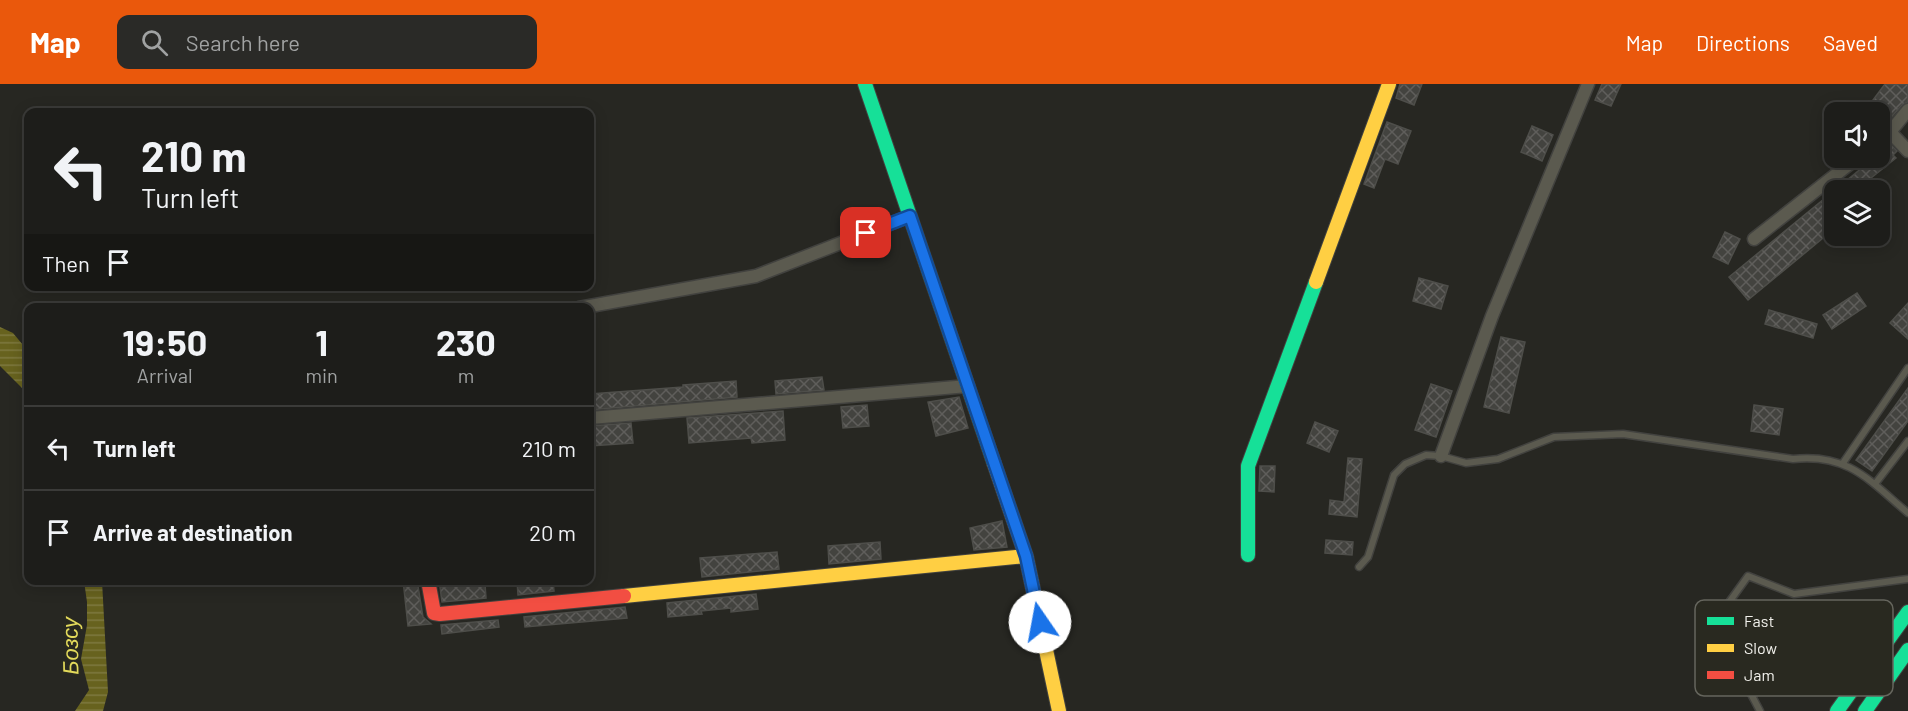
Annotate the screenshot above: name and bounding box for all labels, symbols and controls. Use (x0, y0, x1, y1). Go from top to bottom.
search box (117, 15, 537, 69)
text: Map (30, 25, 81, 59)
icon: search (138, 26, 171, 59)
text: Search here (186, 29, 300, 55)
text: Map (1626, 30, 1663, 55)
text: Directions (1696, 30, 1790, 55)
text: Saved (1823, 30, 1878, 55)
map controls (1824, 102, 1890, 246)
button: sound (1824, 102, 1890, 168)
text: 210 m (141, 130, 247, 180)
icon: left (42, 132, 120, 210)
button: layers (1824, 180, 1890, 246)
text: Turn left (141, 181, 239, 213)
pin (840, 207, 891, 258)
icon: arrive (849, 216, 882, 249)
icon: arrive (102, 246, 135, 279)
text: Then (42, 250, 90, 276)
text: 19:50 (122, 320, 207, 363)
text: 1 (315, 320, 328, 363)
text: 230 (436, 320, 496, 363)
text: Arrival (137, 363, 193, 387)
text: min (305, 363, 338, 387)
text: m (458, 363, 474, 387)
icon: left (42, 432, 75, 465)
text: Turn left (93, 435, 176, 461)
text: 210 m (522, 435, 576, 461)
icon: arrive (42, 516, 75, 549)
text: Arrive at destination (93, 519, 292, 545)
text: 20 m (529, 519, 576, 545)
position arrow (1008, 590, 1072, 654)
legend (1695, 600, 1893, 696)
text: Fast (1744, 611, 1774, 630)
water label: Бозсу (55, 615, 84, 675)
text: Slow (1744, 638, 1777, 657)
text: Jam (1744, 665, 1775, 684)

